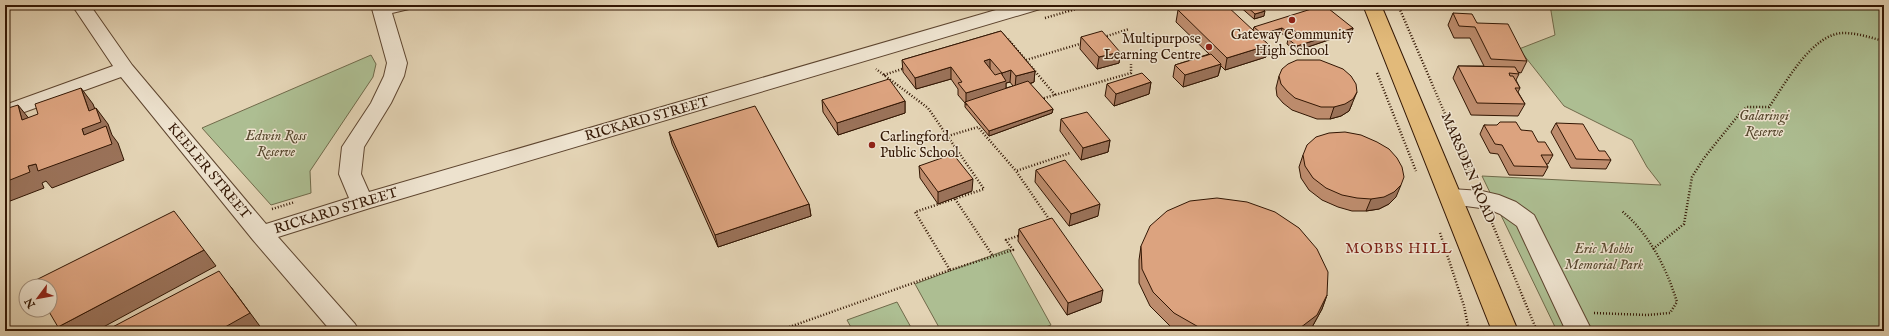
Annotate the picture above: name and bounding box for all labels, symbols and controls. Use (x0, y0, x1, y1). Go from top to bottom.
marker: Gateway Community High School (1287, 15, 1297, 25)
place label: Gateway Community High School (1231, 26, 1353, 60)
place label: Multipurpose Learning Centre (1104, 30, 1202, 64)
marker: Multipurpose Learning Centre (1204, 42, 1214, 52)
street label: RICKARD STREET (583, 92, 712, 145)
park label: Galaringi Reserve (1739, 107, 1790, 141)
street label: MARSDEN ROAD (1437, 110, 1499, 226)
street label: KEELER STREET (163, 119, 255, 223)
park label: Edwin Ross Reserve (245, 127, 307, 161)
place label: Carlingford Public School (880, 128, 959, 162)
marker: Carlingford Public School (867, 140, 877, 150)
street label: RICKARD STREET (272, 183, 401, 238)
district label: MOBBS HILL (1345, 239, 1453, 258)
park label: Eric Mobbs Memorial Park (1565, 240, 1644, 274)
north arrow (18, 278, 58, 318)
text: N (22, 295, 39, 311)

